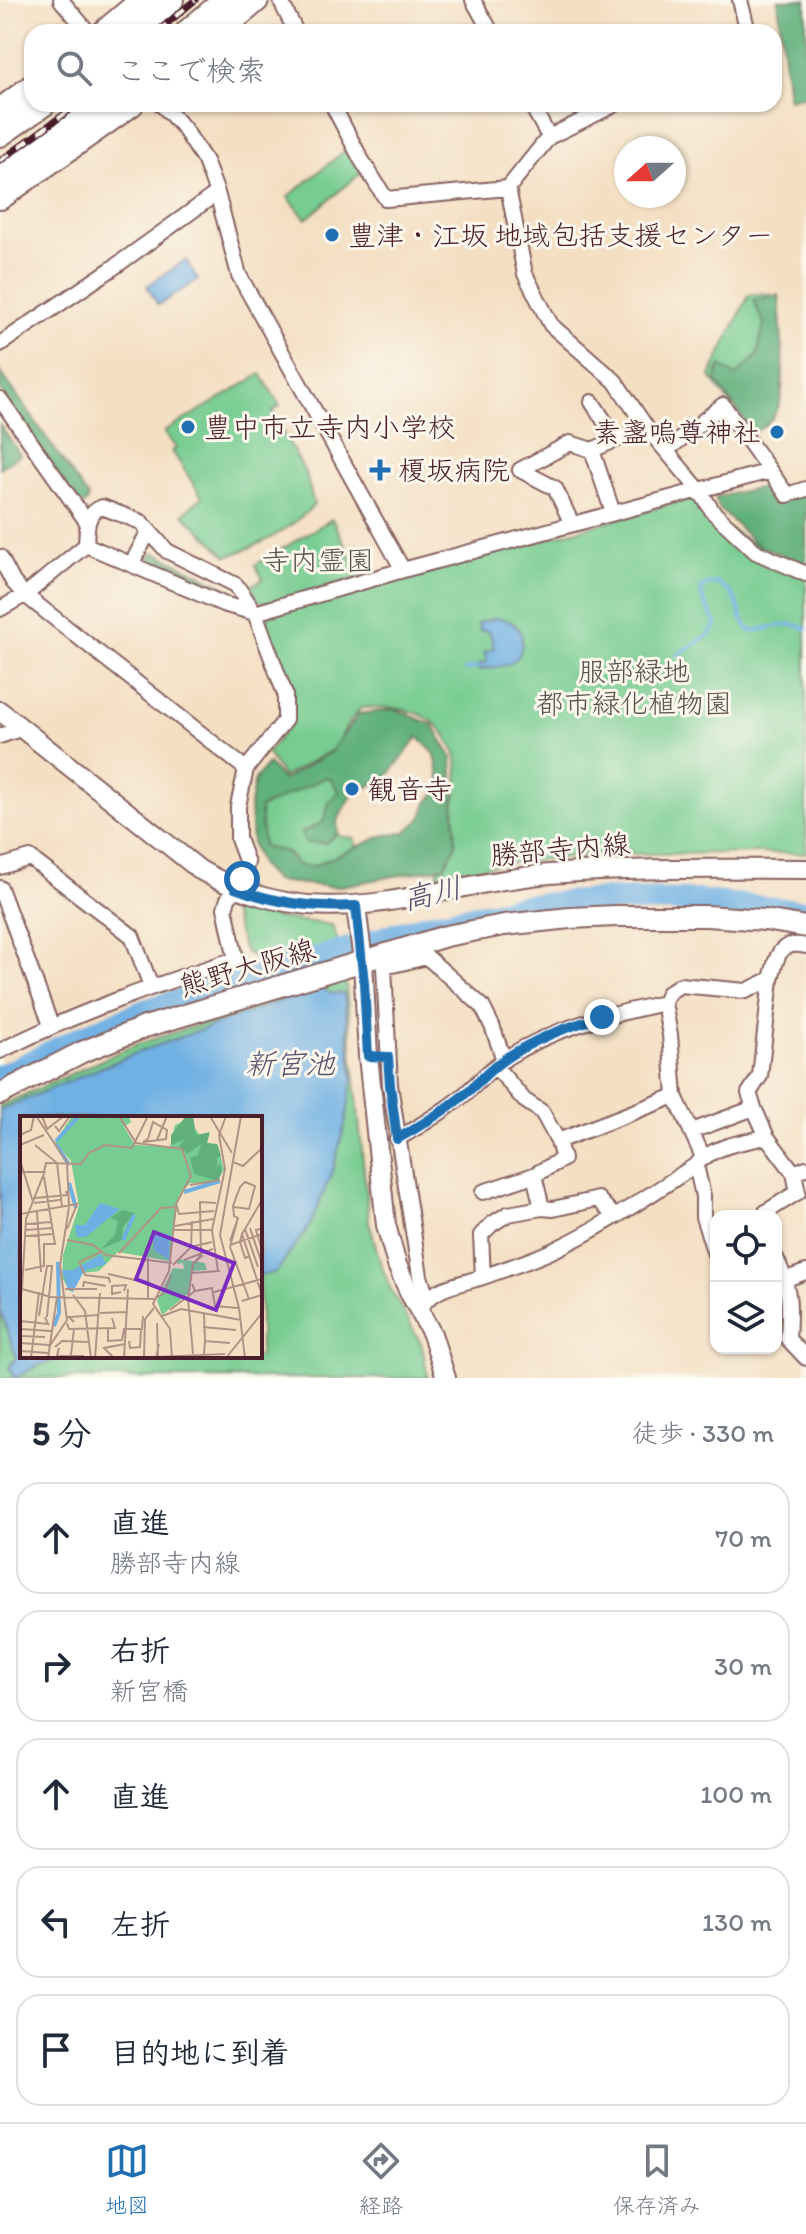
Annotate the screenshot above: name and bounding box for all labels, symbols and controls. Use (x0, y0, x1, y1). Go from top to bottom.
search box (24, 24, 782, 112)
icon: search (52, 46, 96, 90)
text: ここで検索 (116, 52, 266, 89)
north arrow (614, 136, 686, 208)
place label: 豊津・江坂 地域包括支援センター (348, 218, 773, 252)
marker: 豊津・江坂 地域包括支援センター (323, 226, 341, 244)
place label: 豊中市立寺内小学校 (204, 410, 456, 444)
place label: 素盞嗚尊神社 (593, 415, 761, 449)
marker: 豊中市立寺内小学校 (179, 418, 197, 436)
marker: 素盞嗚尊神社 (768, 423, 786, 441)
place label: 榎坂病院 (398, 453, 510, 487)
marker: 榎坂病院 (369, 459, 391, 481)
park label: 寺内霊園 (262, 543, 374, 577)
park label: 服部緑地 都市緑化植物園 (536, 654, 732, 720)
place label: 観音寺 (368, 772, 452, 806)
marker: 観音寺 (343, 780, 361, 798)
street label: 勝部寺内線 (489, 826, 631, 872)
route start (224, 861, 260, 897)
water label: 高川 (399, 868, 465, 918)
street label: 熊野大阪線 (175, 931, 319, 1003)
route end (584, 999, 620, 1035)
water label: 新宮池 (245, 1045, 336, 1082)
inset map (20, 1116, 262, 1358)
map controls (710, 1210, 782, 1354)
button: locate (710, 1210, 782, 1282)
button: layers (710, 1282, 782, 1354)
text: 5 分 (32, 1413, 92, 1454)
text: 徒歩 · 330 m (632, 1417, 774, 1449)
text: 直進 (110, 1504, 170, 1541)
icon: ahead (34, 1516, 78, 1560)
text: 70 m (715, 1522, 772, 1554)
text: 勝部寺内線 (110, 1547, 240, 1579)
text: 右折 (110, 1632, 170, 1669)
icon: right (34, 1644, 78, 1688)
text: 30 m (714, 1650, 772, 1682)
text: 新宮橋 (110, 1675, 188, 1707)
icon: ahead (34, 1772, 78, 1816)
text: 直進 (110, 1778, 170, 1815)
text: 100 m (700, 1778, 772, 1810)
icon: left (34, 1900, 78, 1944)
text: 左折 (110, 1906, 170, 1943)
text: 130 m (702, 1906, 772, 1938)
icon: arrive (34, 2028, 78, 2072)
text: 目的地に到着 (110, 2034, 290, 2071)
tab: 地図 (105, 2139, 149, 2219)
tab: 経路 (359, 2139, 403, 2219)
tab: 保存済み (613, 2139, 701, 2219)

